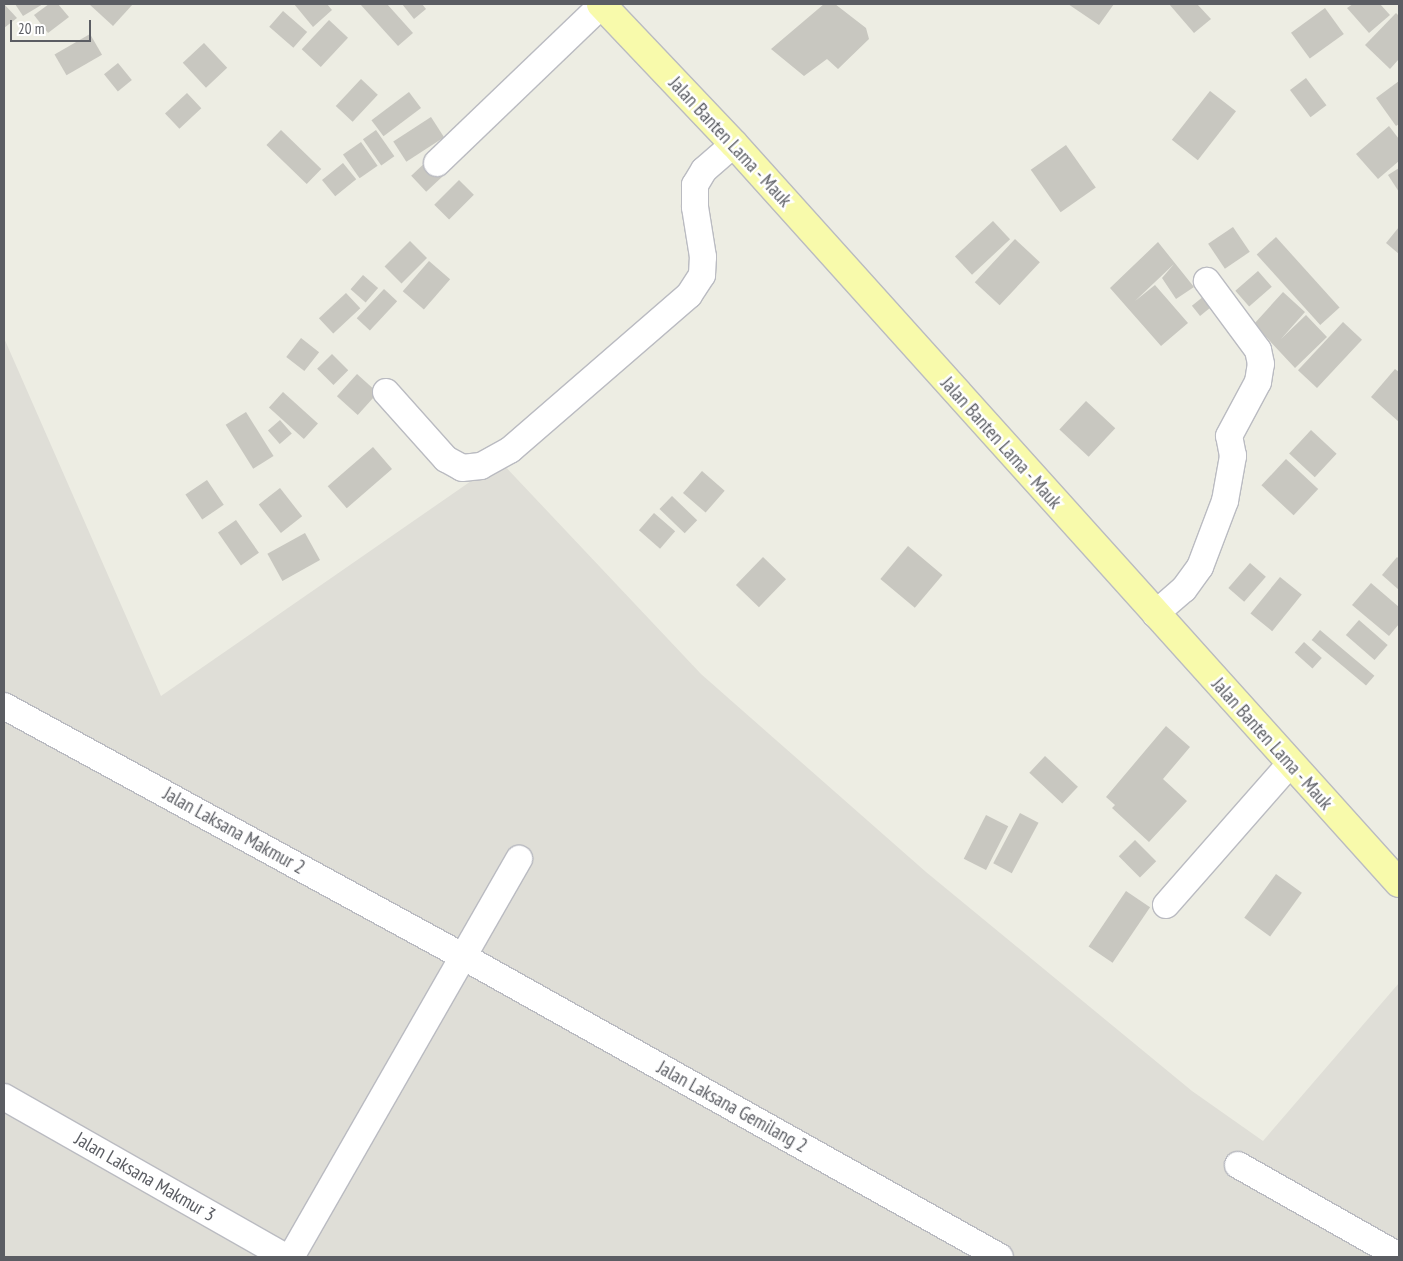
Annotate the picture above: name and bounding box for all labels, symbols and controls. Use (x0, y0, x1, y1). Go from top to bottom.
scale bar (12, 10, 94, 42)
text: 20 m (18, 19, 44, 38)
street label: Jalan Banten Lama - Mauk (663, 72, 797, 212)
street label: Jalan Banten Lama - Mauk (935, 372, 1067, 514)
street label: Jalan Banten Lama - Mauk (1206, 673, 1338, 815)
street label: Jalan Laksana Makmur 2 (159, 783, 309, 879)
street label: Jalan Laksana Gemilang 2 (653, 1056, 811, 1158)
street label: Jalan Laksana Makmur 3 (71, 1127, 219, 1227)

